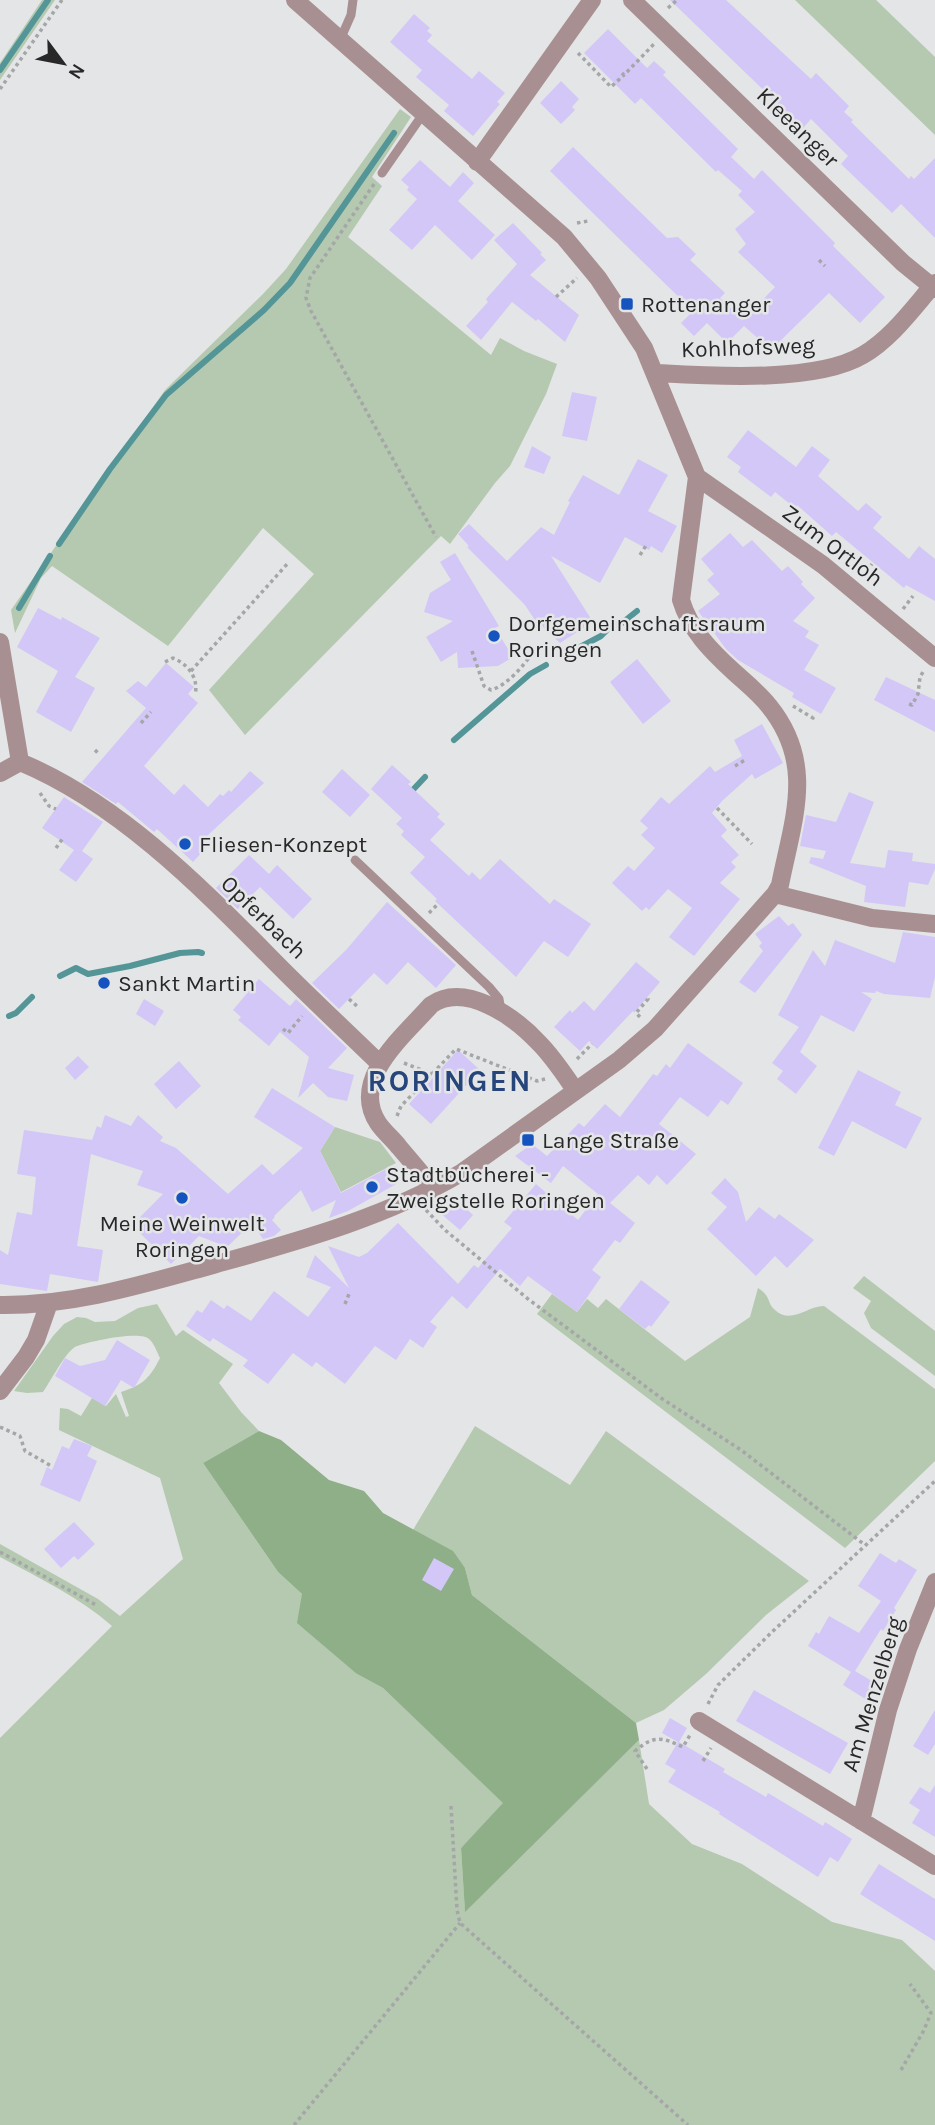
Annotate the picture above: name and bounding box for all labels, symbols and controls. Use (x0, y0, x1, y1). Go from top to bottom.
north arrow (28, 28, 98, 98)
text: N (64, 60, 90, 83)
street label: Kleeanger (751, 82, 845, 174)
place label: Rottenanger (641, 291, 771, 318)
marker: Rottenanger (619, 296, 635, 312)
street label: Kohlhofsweg (680, 332, 816, 363)
street label: Zum Ortloh (777, 499, 888, 592)
place label: Dorfgemeinschaftsraum Roringen (508, 610, 766, 663)
marker: Dorfgemeinschaftsraum Roringen (486, 628, 502, 644)
place label: Fliesen-Konzept (199, 831, 368, 858)
marker: Fliesen-Konzept (177, 836, 193, 852)
street label: Opferbach (215, 870, 312, 965)
place label: Sankt Martin (118, 970, 255, 997)
marker: Sankt Martin (96, 975, 112, 991)
district label: RORINGEN (367, 1063, 533, 1099)
place label: Lange Straße (542, 1127, 679, 1154)
marker: Lange Straße (520, 1132, 536, 1148)
place label: Stadtbücherei - Zweigstelle Roringen (386, 1161, 605, 1214)
marker: Stadtbücherei - Zweigstelle Roringen (364, 1179, 380, 1195)
marker: Meine Weinwelt Roringen (174, 1190, 190, 1206)
place label: Meine Weinwelt Roringen (99, 1210, 265, 1263)
street label: Am Menzelberg (836, 1613, 909, 1775)

